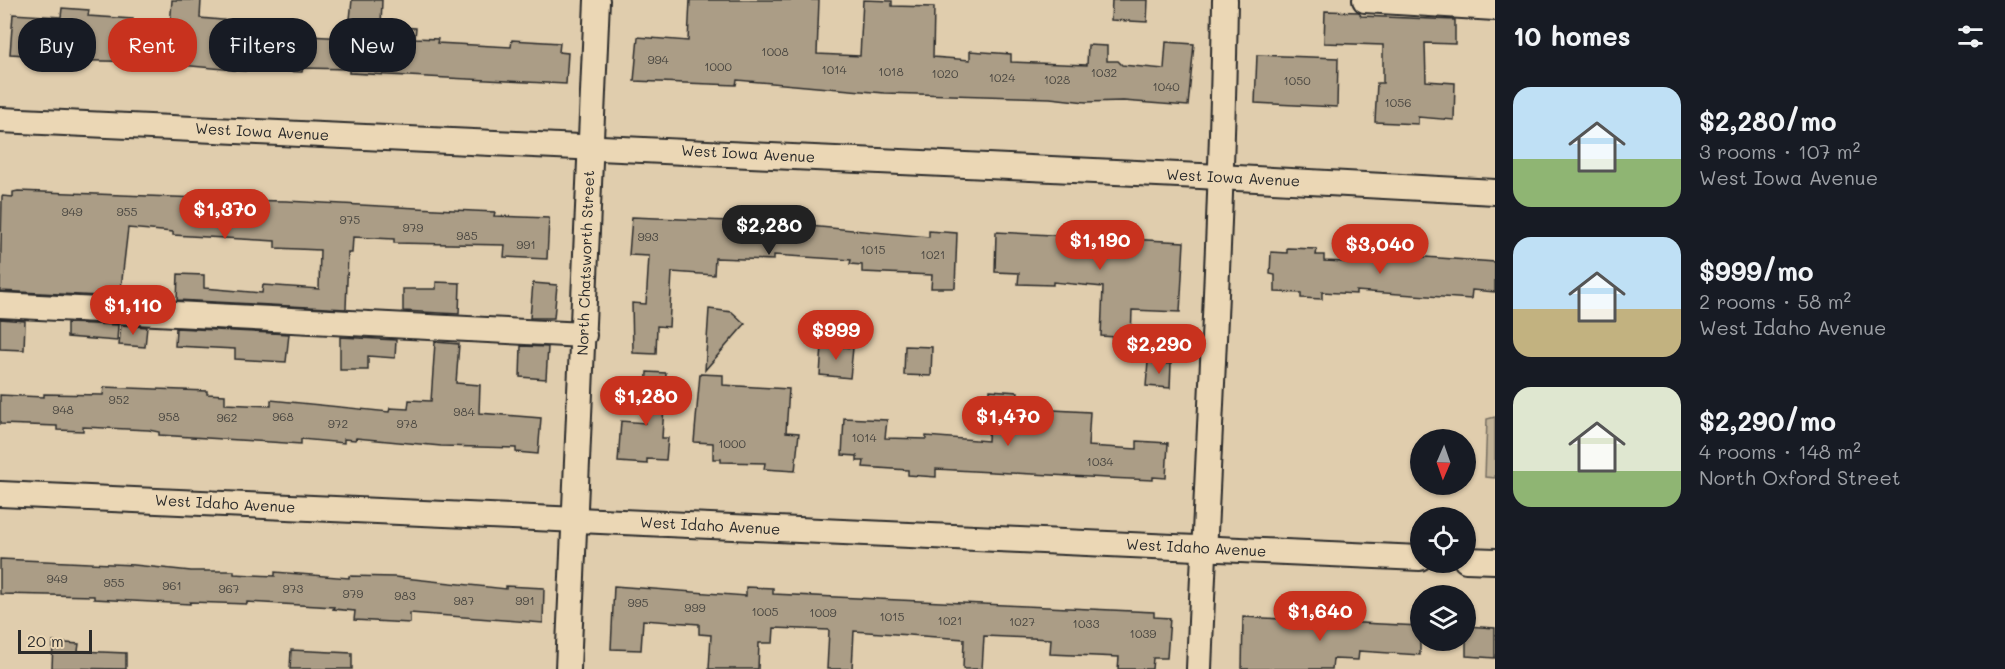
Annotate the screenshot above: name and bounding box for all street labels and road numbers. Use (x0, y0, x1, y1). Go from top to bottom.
street label: West Iowa Avenue (194, 118, 330, 145)
street label: West Iowa Avenue (680, 140, 816, 167)
street label: West Iowa Avenue (1165, 164, 1301, 191)
street label: North Chatsworth Street (572, 170, 598, 356)
street label: West Idaho Avenue (154, 489, 296, 517)
street label: West Idaho Avenue (639, 511, 781, 539)
street label: West Idaho Avenue (1125, 533, 1267, 561)

